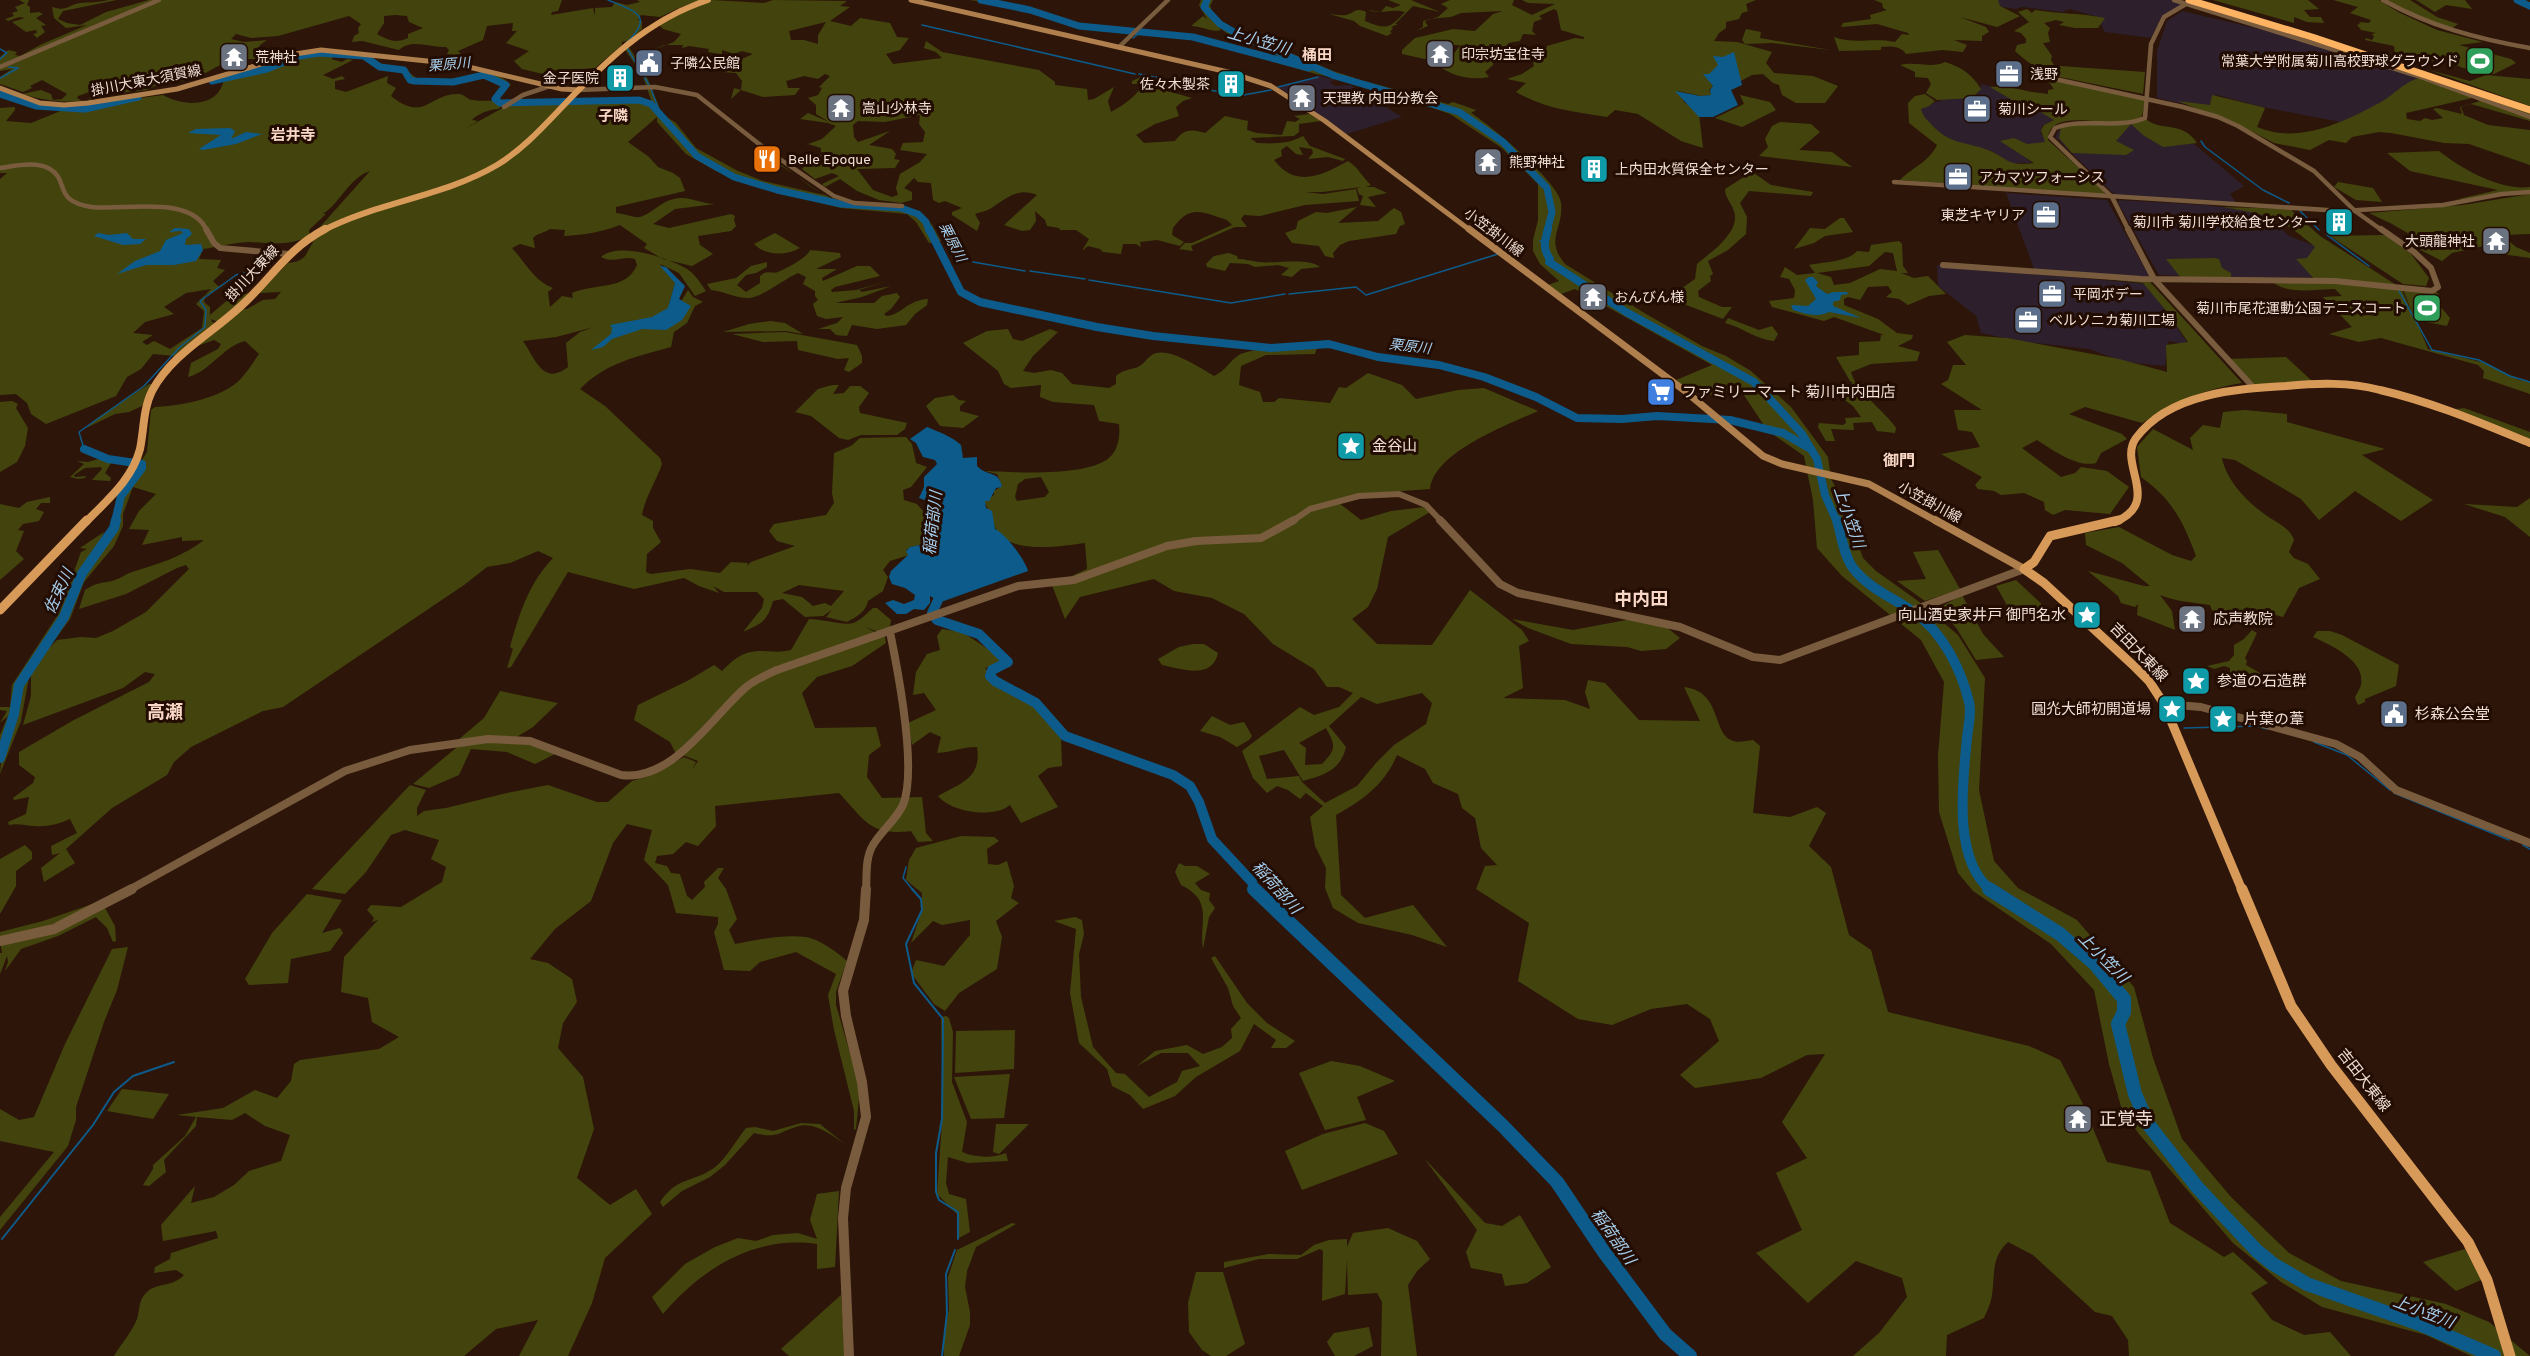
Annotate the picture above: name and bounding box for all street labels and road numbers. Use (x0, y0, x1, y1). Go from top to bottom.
street label: 掛川大東大須賀線 (90, 61, 203, 101)
street label: 小笠掛川線 (1460, 205, 1527, 261)
street label: 掛川大東線 (222, 242, 283, 305)
street label: 小笠掛川線 (1895, 478, 1964, 528)
street label: 吉田大東線 (2105, 619, 2171, 687)
street label: 吉田大東線 (2332, 1046, 2393, 1116)

